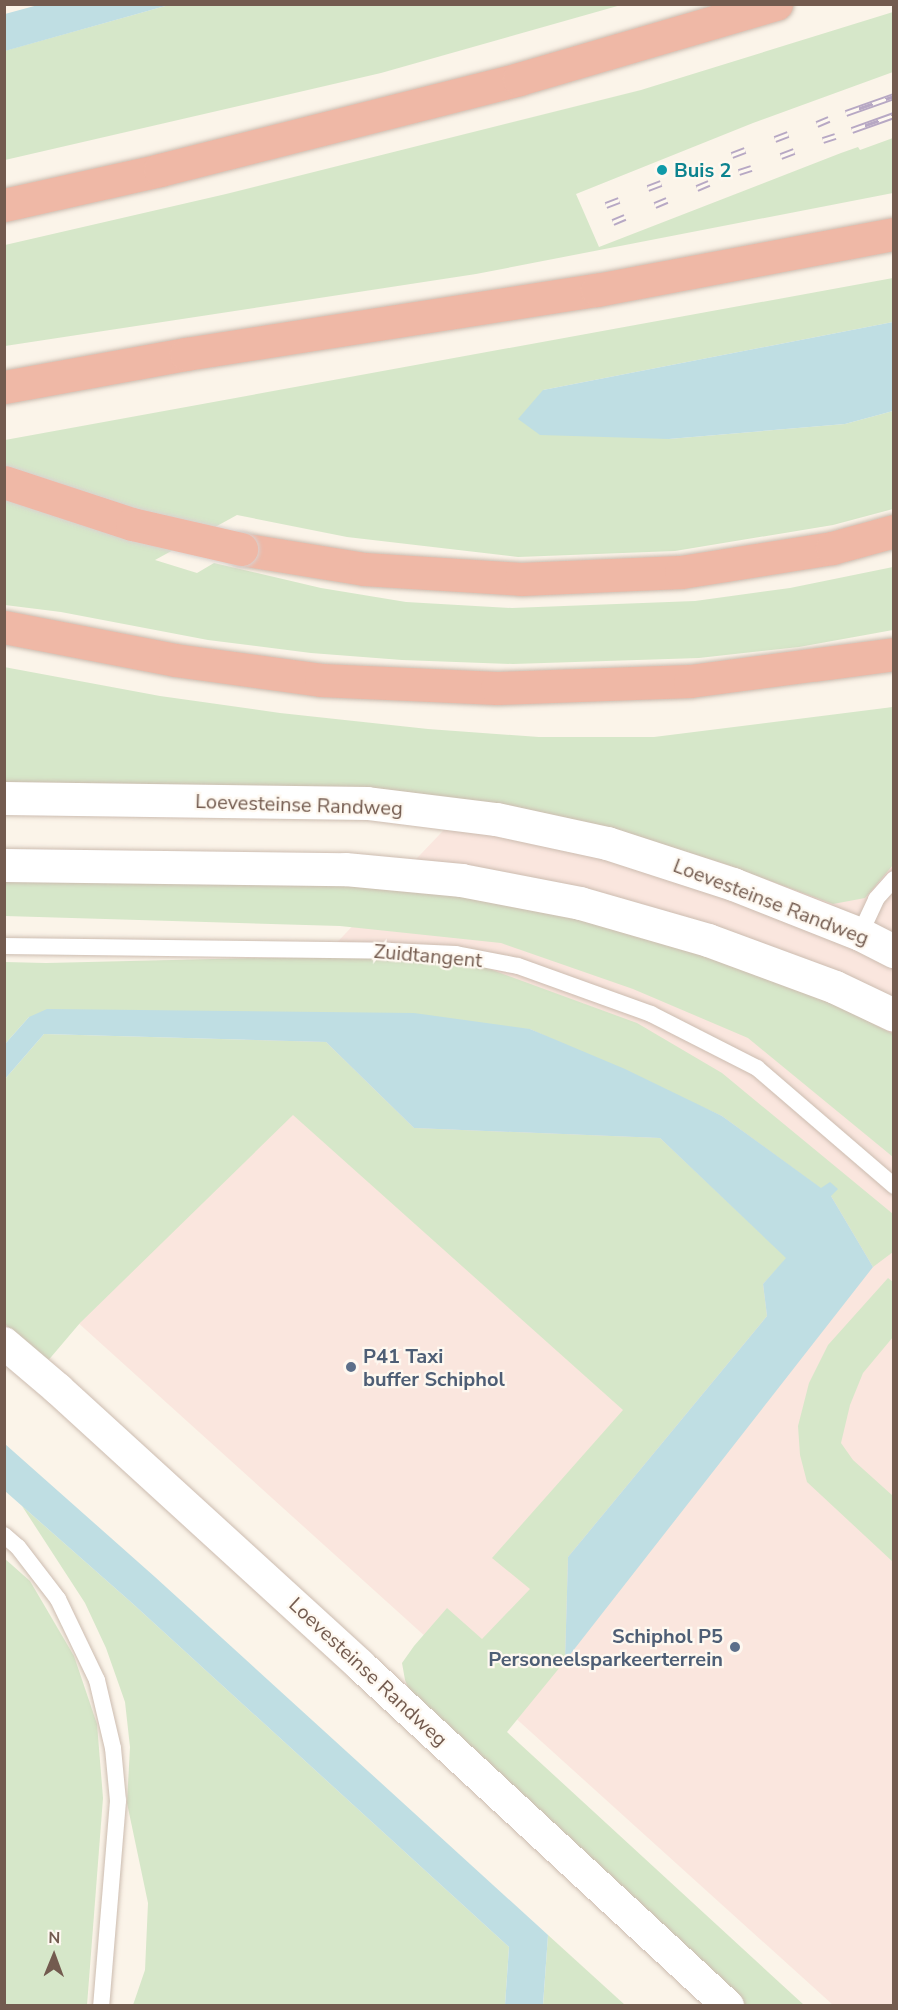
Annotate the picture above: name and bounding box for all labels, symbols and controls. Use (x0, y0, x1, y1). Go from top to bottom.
place label: Buis 2 (674, 158, 732, 182)
marker: Buis 2 (655, 163, 669, 177)
street label: Loevesteinse Randweg (195, 789, 403, 821)
street label: Loevesteinse Randweg (670, 854, 872, 950)
street label: Zuidtangent (373, 939, 483, 973)
place label: P41 Taxi buffer Schiphol (363, 1344, 505, 1391)
marker: P41 Taxi buffer Schiphol (344, 1360, 358, 1374)
street label: Loevesteinse Randweg (284, 1592, 452, 1752)
place label: Schiphol P5 Personeelsparkeerterrein (488, 1624, 723, 1671)
marker: Schiphol P5 Personeelsparkeerterrein (728, 1640, 742, 1654)
north arrow (24, 1926, 84, 1986)
text: N (48, 1927, 60, 1949)

